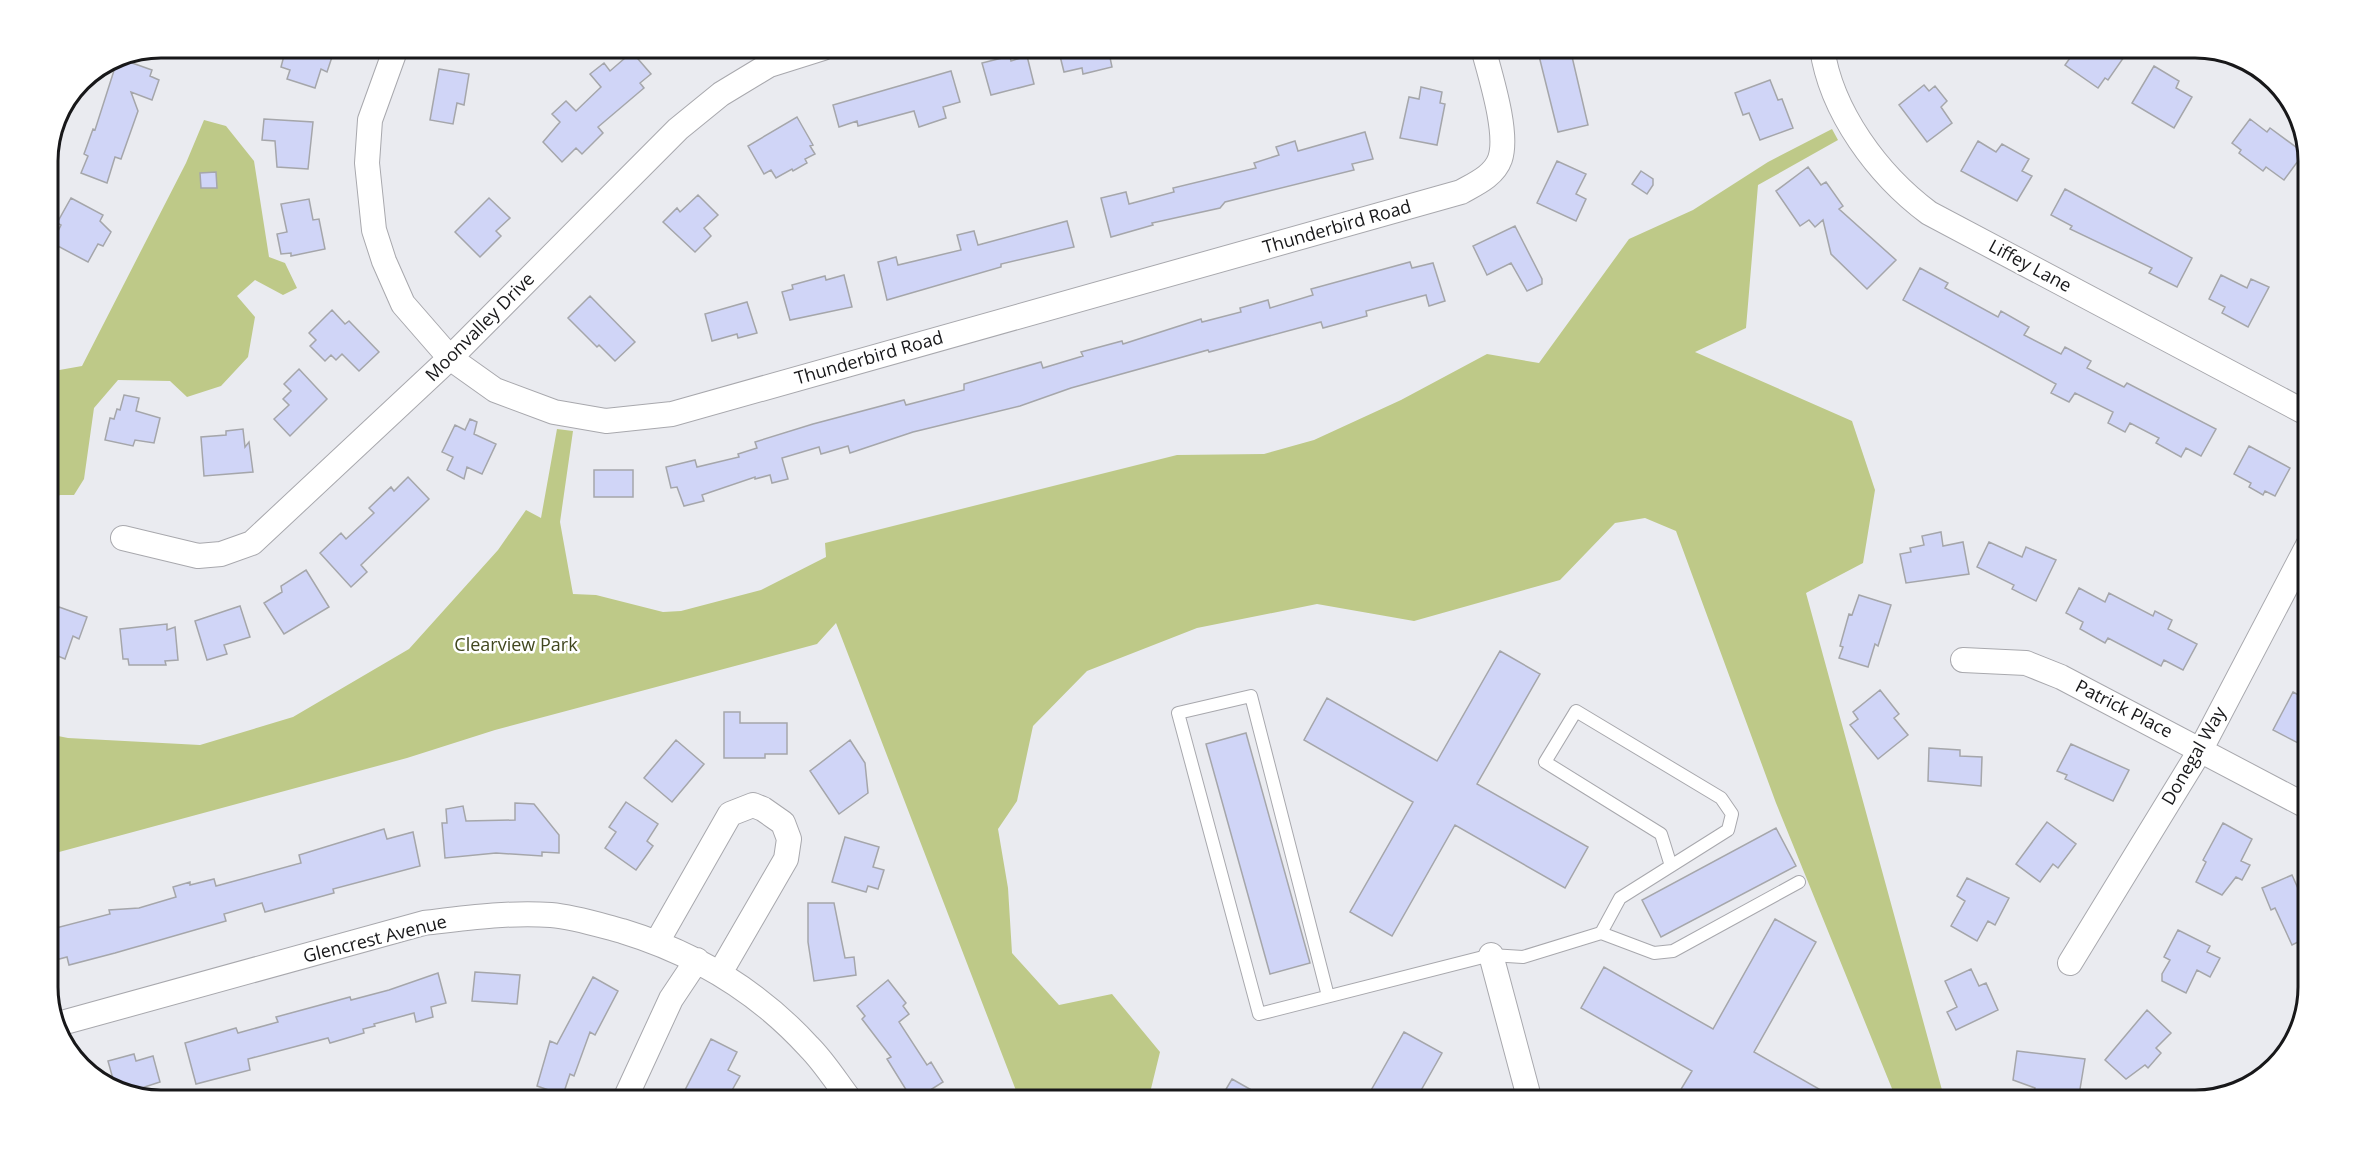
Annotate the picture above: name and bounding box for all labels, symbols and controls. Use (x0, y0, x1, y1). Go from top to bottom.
street label: Thunderbird Road (1260, 193, 1414, 259)
street label: Liffey Lane (1985, 233, 2076, 297)
street label: Moonvalley Drive (420, 267, 539, 386)
street label: Thunderbird Road (792, 324, 946, 390)
park label: Clearview Park (454, 632, 578, 656)
street label: Patrick Place (2072, 673, 2177, 743)
street label: Donegal Way (2155, 701, 2231, 809)
street label: Glencrest Avenue (300, 909, 449, 967)

